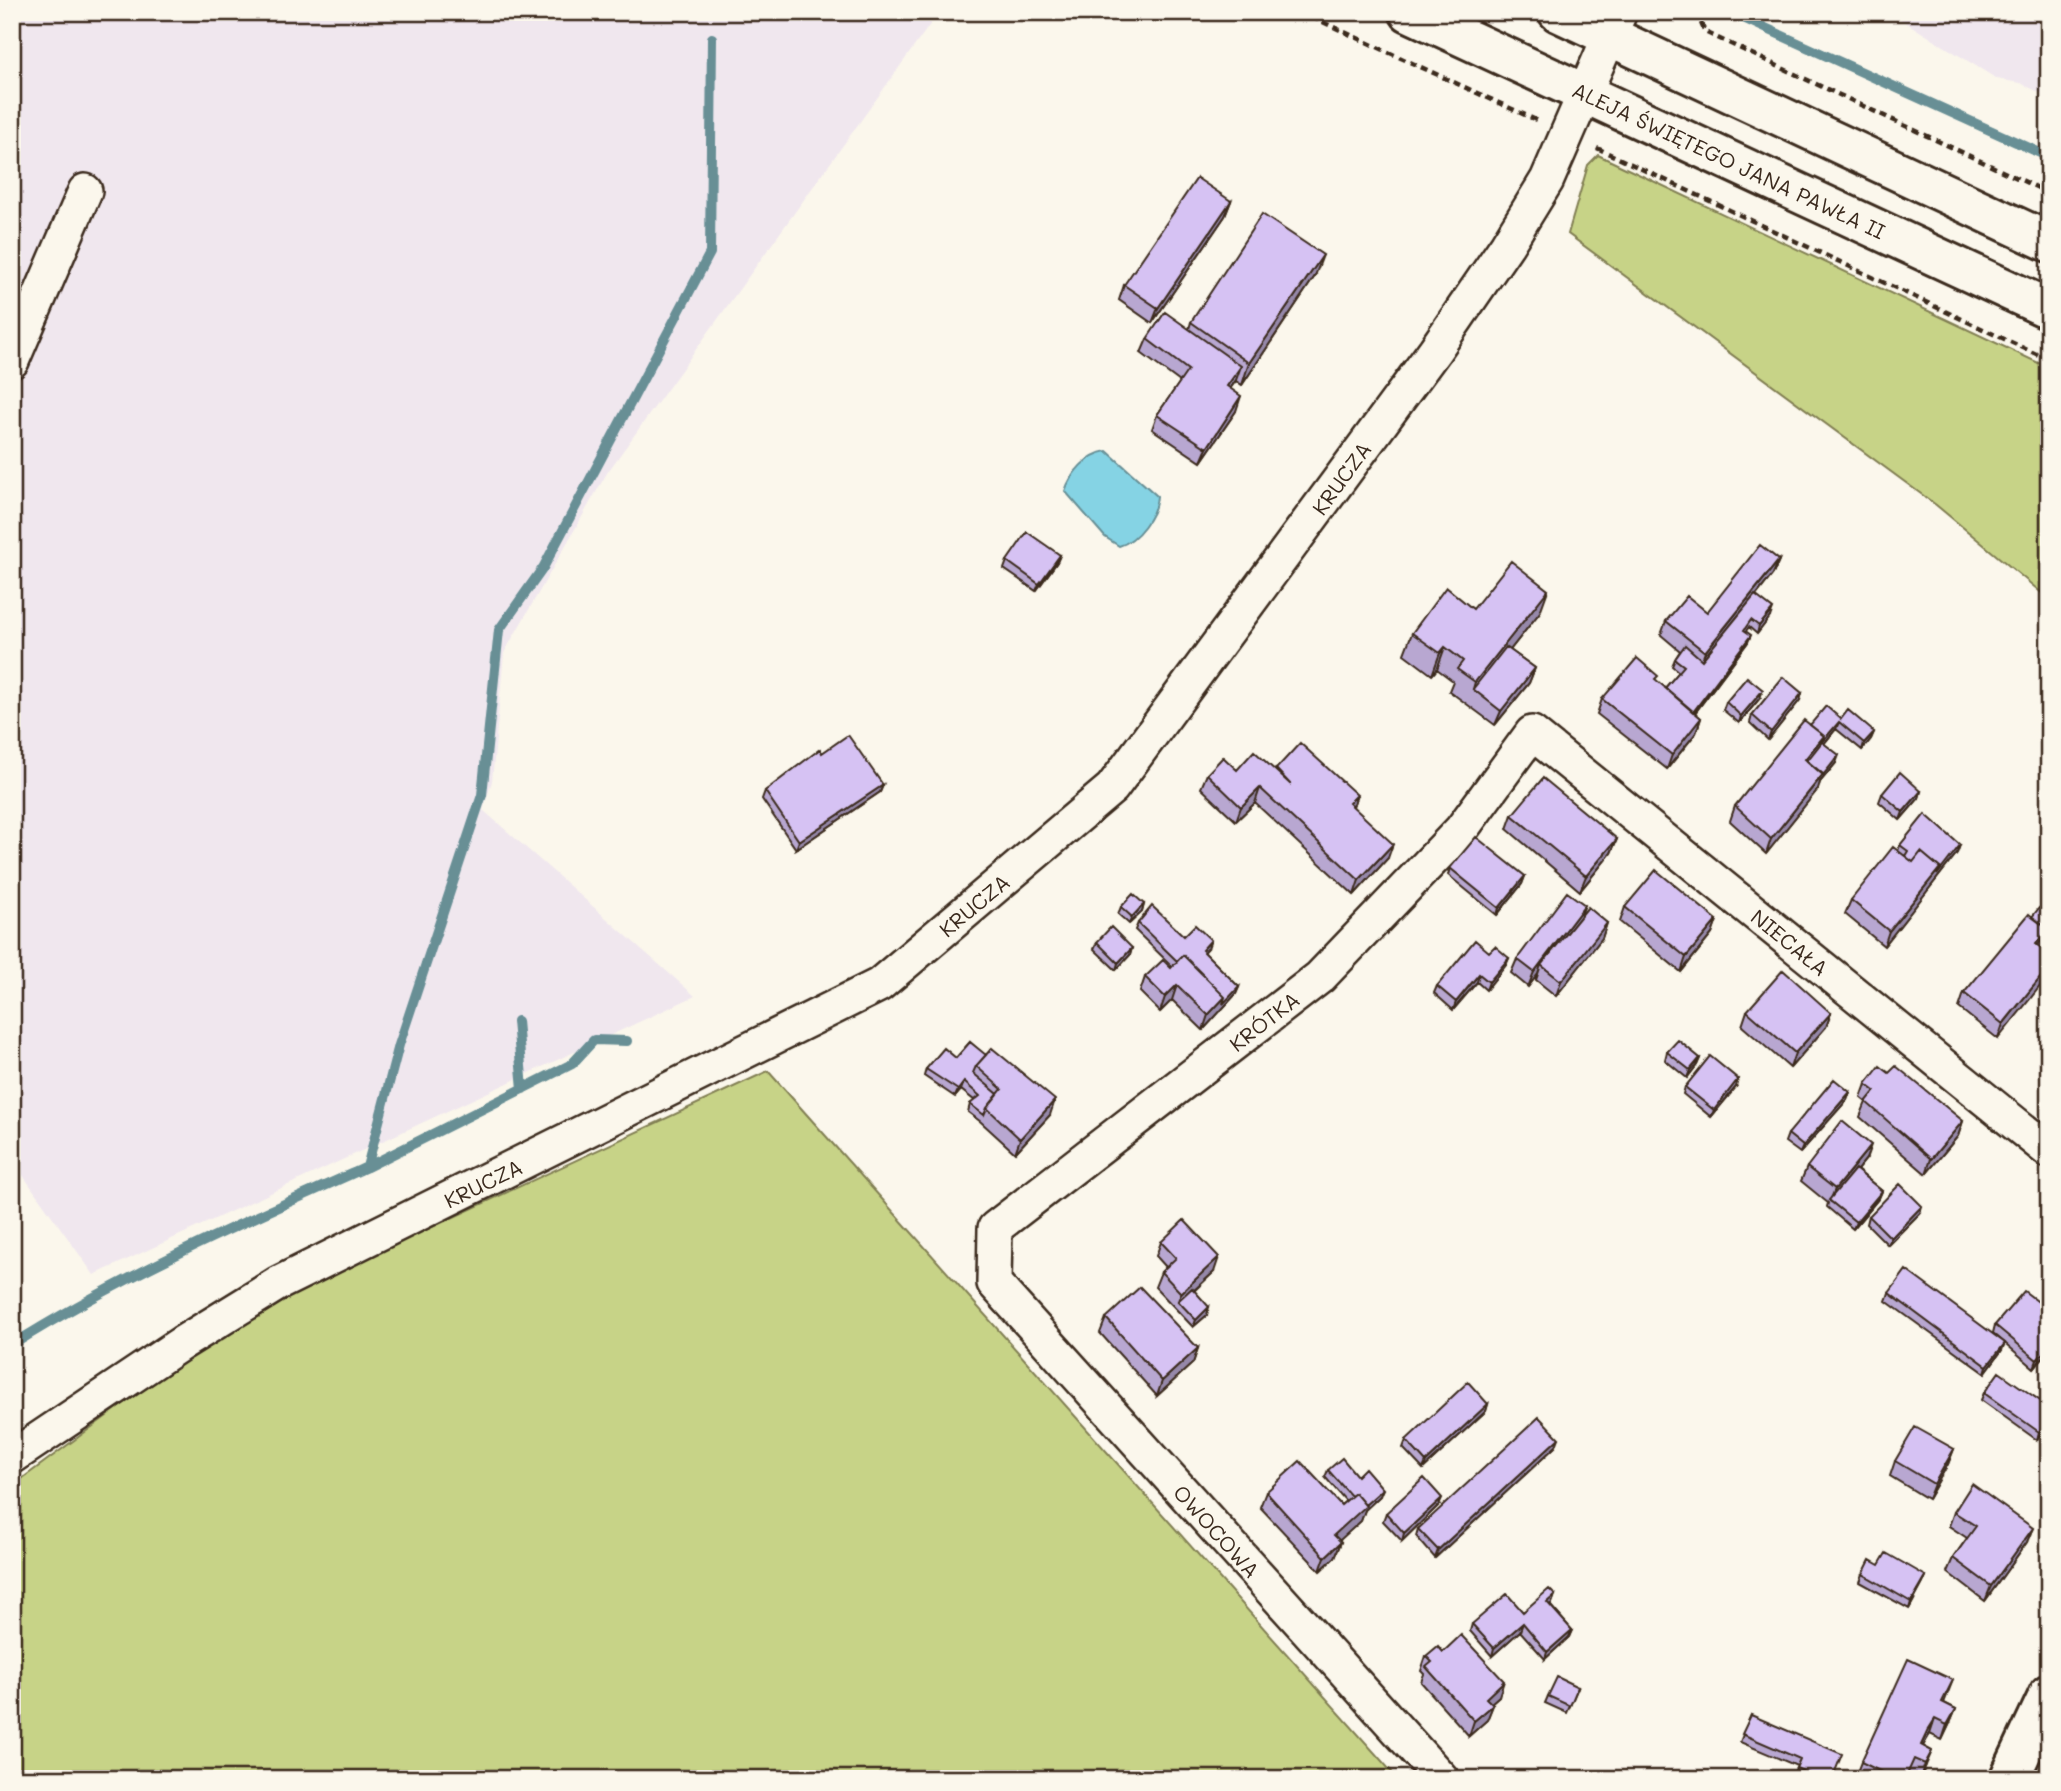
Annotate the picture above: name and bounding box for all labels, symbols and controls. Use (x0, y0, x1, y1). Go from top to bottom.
street label: ALEJA ŚWIĘTEGO JANA PAWŁA II (1568, 75, 1890, 245)
street label: KRUCZA (1305, 436, 1377, 520)
street label: KRUCZA (933, 868, 1015, 942)
street label: NIECAŁA (1746, 903, 1834, 981)
street label: KRÓTKA (1223, 985, 1305, 1057)
street label: KRUCZA (439, 1152, 527, 1214)
street label: OWOCOWA (1168, 1479, 1266, 1583)

